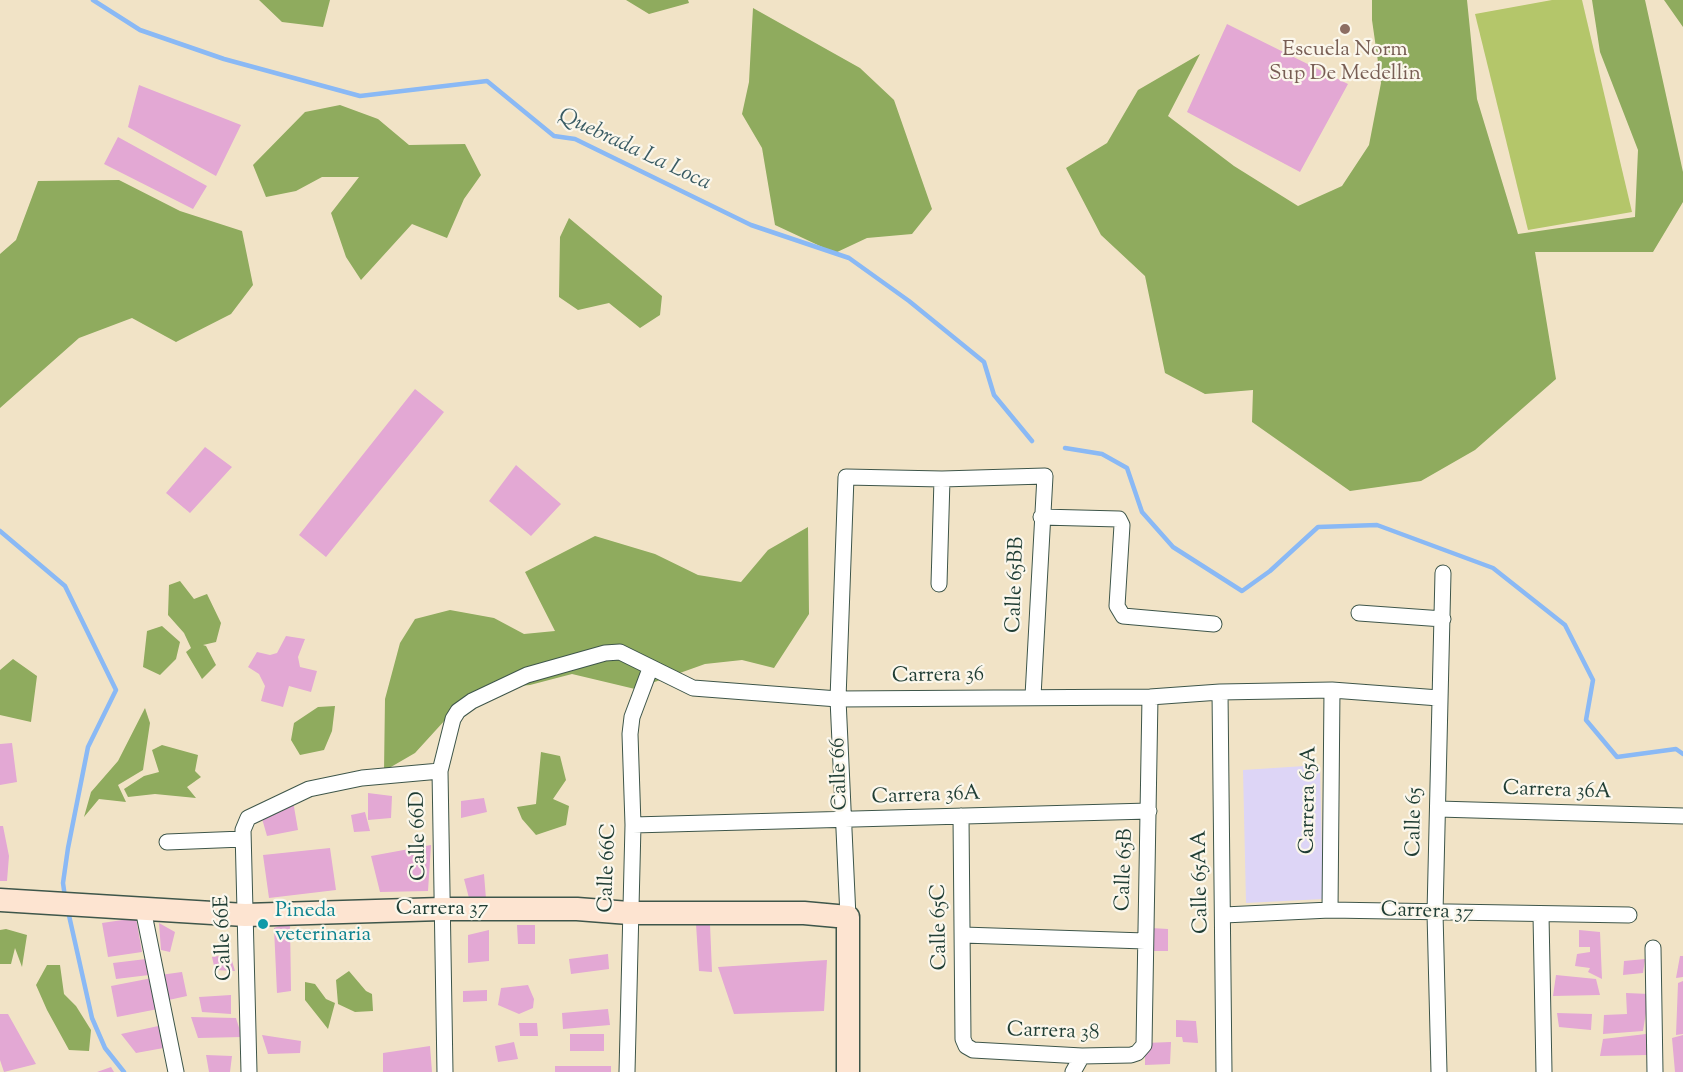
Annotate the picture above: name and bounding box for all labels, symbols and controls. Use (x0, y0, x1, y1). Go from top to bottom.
marker: Escuela Norm Sup De Medellin (1338, 22, 1352, 36)
place label: Escuela Norm Sup De Medellin (1269, 38, 1421, 88)
water label: Quebrada La Loca (554, 104, 714, 198)
street label: Calle 65BB (1003, 537, 1031, 633)
street label: Carrera 36 (892, 664, 984, 690)
street label: Calle 66 (827, 737, 855, 811)
street label: Carrera 65A (1296, 746, 1324, 854)
street label: Carrera 36A (1502, 778, 1612, 806)
street label: Carrera 36A (871, 783, 981, 811)
street label: Calle 65 (1403, 787, 1429, 857)
street label: Calle 66D (407, 791, 433, 881)
street label: Calle 66C (595, 823, 623, 913)
street label: Calle 65B (1112, 828, 1140, 912)
street label: Calle 65AA (1188, 830, 1216, 934)
street label: Calle 65C (928, 883, 954, 971)
street label: Calle 66E (211, 895, 239, 981)
street label: Carrera 37 (396, 897, 488, 923)
place label: Pineda veterinaria (275, 899, 371, 949)
street label: Carrera 37 (1380, 899, 1474, 927)
marker: Pineda veterinaria (256, 917, 270, 931)
street label: Carrera 38 (1006, 1019, 1100, 1047)

